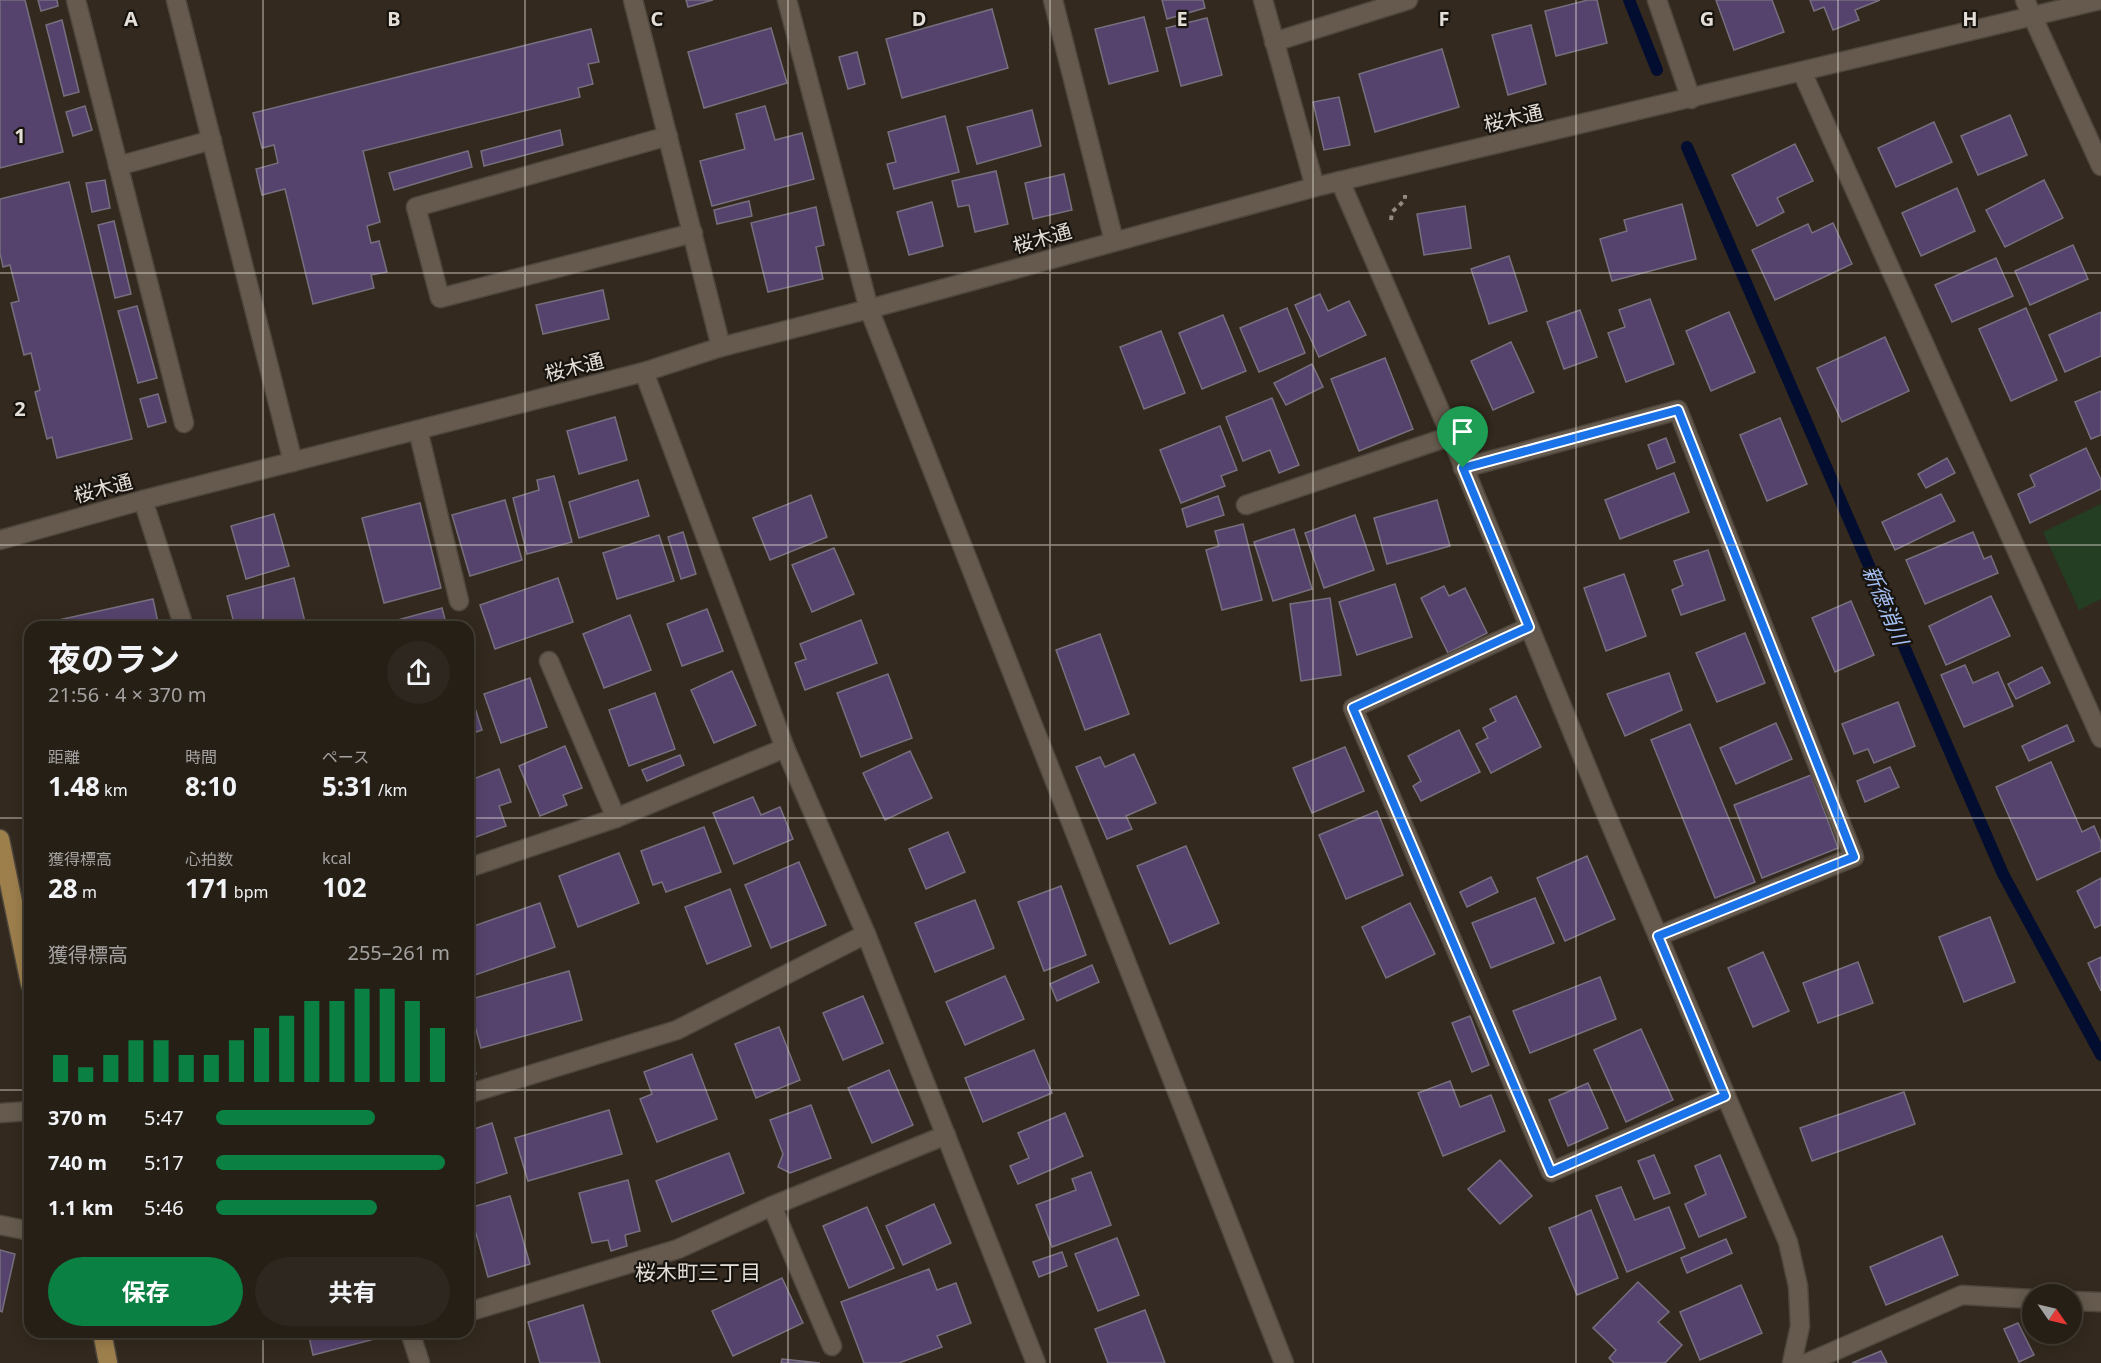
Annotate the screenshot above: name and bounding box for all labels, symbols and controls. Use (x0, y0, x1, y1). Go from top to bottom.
text: A (124, 5, 138, 32)
text: B (387, 5, 401, 32)
text: C (651, 5, 664, 32)
text: D (912, 5, 926, 32)
text: E (1176, 5, 1188, 32)
text: F (1439, 5, 1449, 32)
text: G (1700, 5, 1714, 32)
text: H (1962, 5, 1978, 32)
street label: 桜木通 (1481, 98, 1545, 138)
text: 1 (14, 122, 26, 149)
street label: 桜木通 (1009, 217, 1075, 259)
street label: 桜木通 (542, 347, 606, 387)
text: 2 (14, 395, 26, 422)
pin (1437, 406, 1488, 468)
icon: arrive (1446, 415, 1479, 448)
street label: 桜木通 (71, 467, 135, 509)
water label: 新徳消川 (1857, 561, 1916, 651)
text: 夜のラン (48, 636, 180, 681)
button: share (387, 641, 450, 704)
text: 21:56 · 4 × 370 m (48, 681, 206, 708)
text: 距離 (48, 746, 80, 768)
text: 時間 (185, 746, 217, 768)
text: ペース (322, 746, 369, 768)
text: 1.48 (48, 768, 100, 804)
text: 8:10 (185, 768, 237, 804)
text: 5:31 (322, 768, 374, 804)
text: km (100, 779, 128, 801)
text: /km (374, 779, 408, 801)
text: kcal (322, 847, 351, 869)
text: 獲得標高 (48, 848, 112, 870)
text: 心拍数 (185, 848, 233, 870)
text: 102 (322, 869, 367, 905)
text: 28 (48, 870, 78, 906)
text: 171 (185, 870, 230, 906)
text: m (78, 881, 97, 903)
text: bpm (230, 881, 268, 903)
text: 255–261 m (347, 939, 450, 966)
text: 獲得標高 (48, 941, 128, 968)
text: 370 m (48, 1104, 107, 1131)
text: 5:47 (144, 1104, 184, 1131)
text: 740 m (48, 1149, 107, 1176)
text: 5:17 (144, 1149, 184, 1176)
text: 1.1 km (48, 1194, 114, 1221)
text: 5:46 (144, 1194, 184, 1221)
button: 保存 (48, 1257, 243, 1326)
button: 共有 (255, 1257, 450, 1326)
district label: 桜木町三丁目 (635, 1258, 761, 1286)
north arrow (2022, 1284, 2082, 1344)
map controls (2022, 1284, 2082, 1344)

